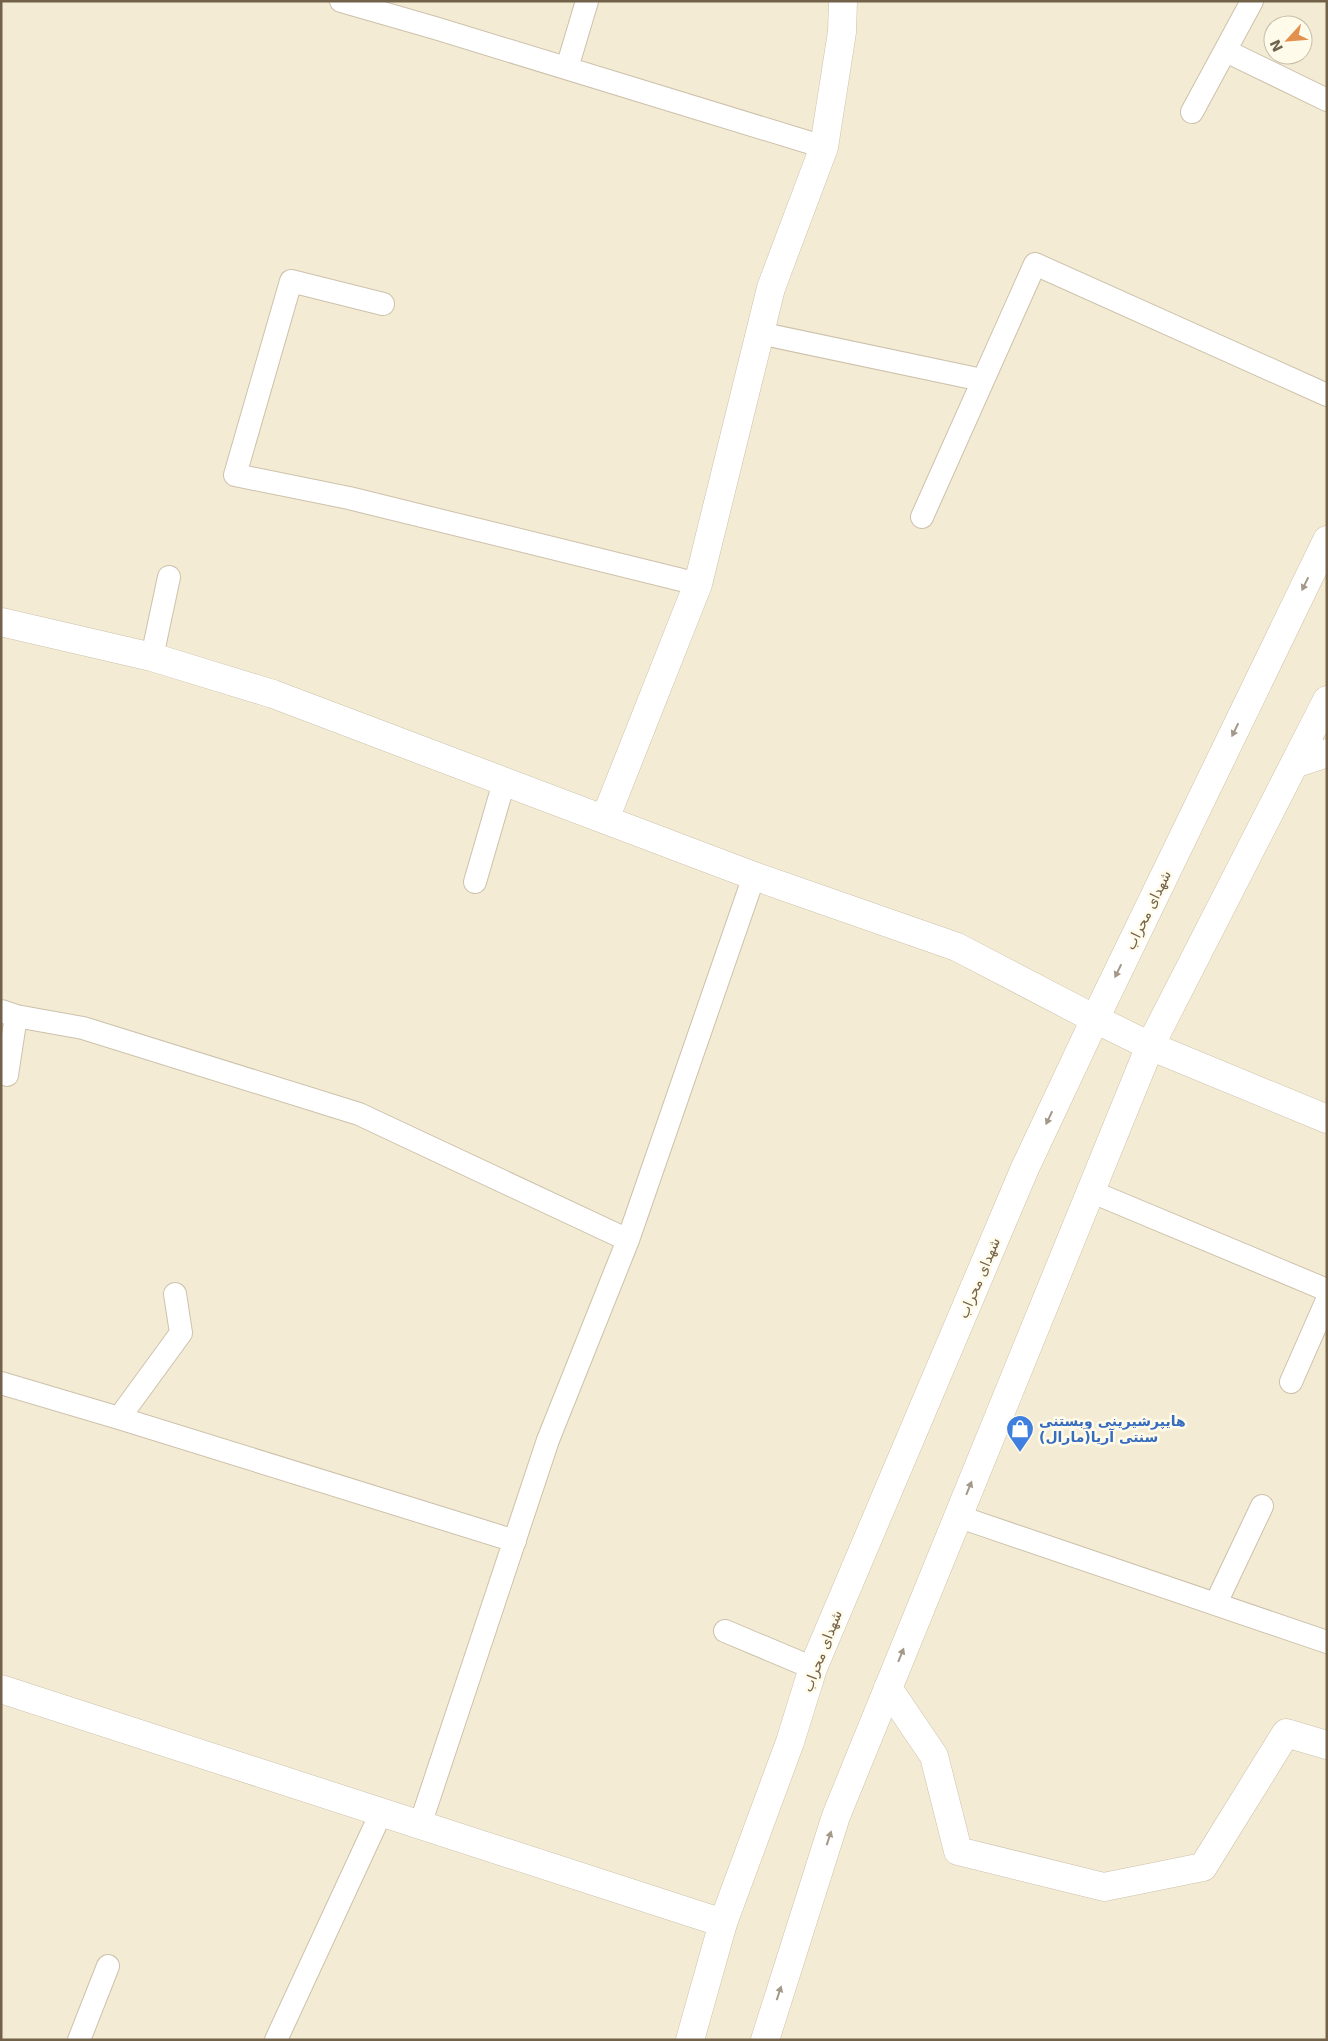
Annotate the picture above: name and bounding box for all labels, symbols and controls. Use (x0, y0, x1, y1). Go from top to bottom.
north arrow (1263, 15, 1313, 65)
text: N (1267, 37, 1286, 54)
one-way arrow (1301, 577, 1309, 591)
one-way arrow (1230, 723, 1238, 737)
street label: شهدای محراب (1122, 868, 1175, 953)
one-way arrow (1114, 964, 1122, 978)
one-way arrow (1045, 1111, 1053, 1125)
street label: شهدای محراب (955, 1235, 1004, 1321)
place label: هایپرشیرینی وبستنی سنتی آریا(مارال) (1039, 1413, 1186, 1445)
shop icon: هایپرشیرینی وبستنی سنتی آریا(مارال) (1005, 1414, 1035, 1453)
one-way arrow (965, 1481, 973, 1495)
street label: شهدای محراب (799, 1608, 846, 1694)
one-way arrow (897, 1647, 905, 1662)
one-way arrow (825, 1831, 833, 1846)
one-way arrow (776, 1986, 784, 2001)

